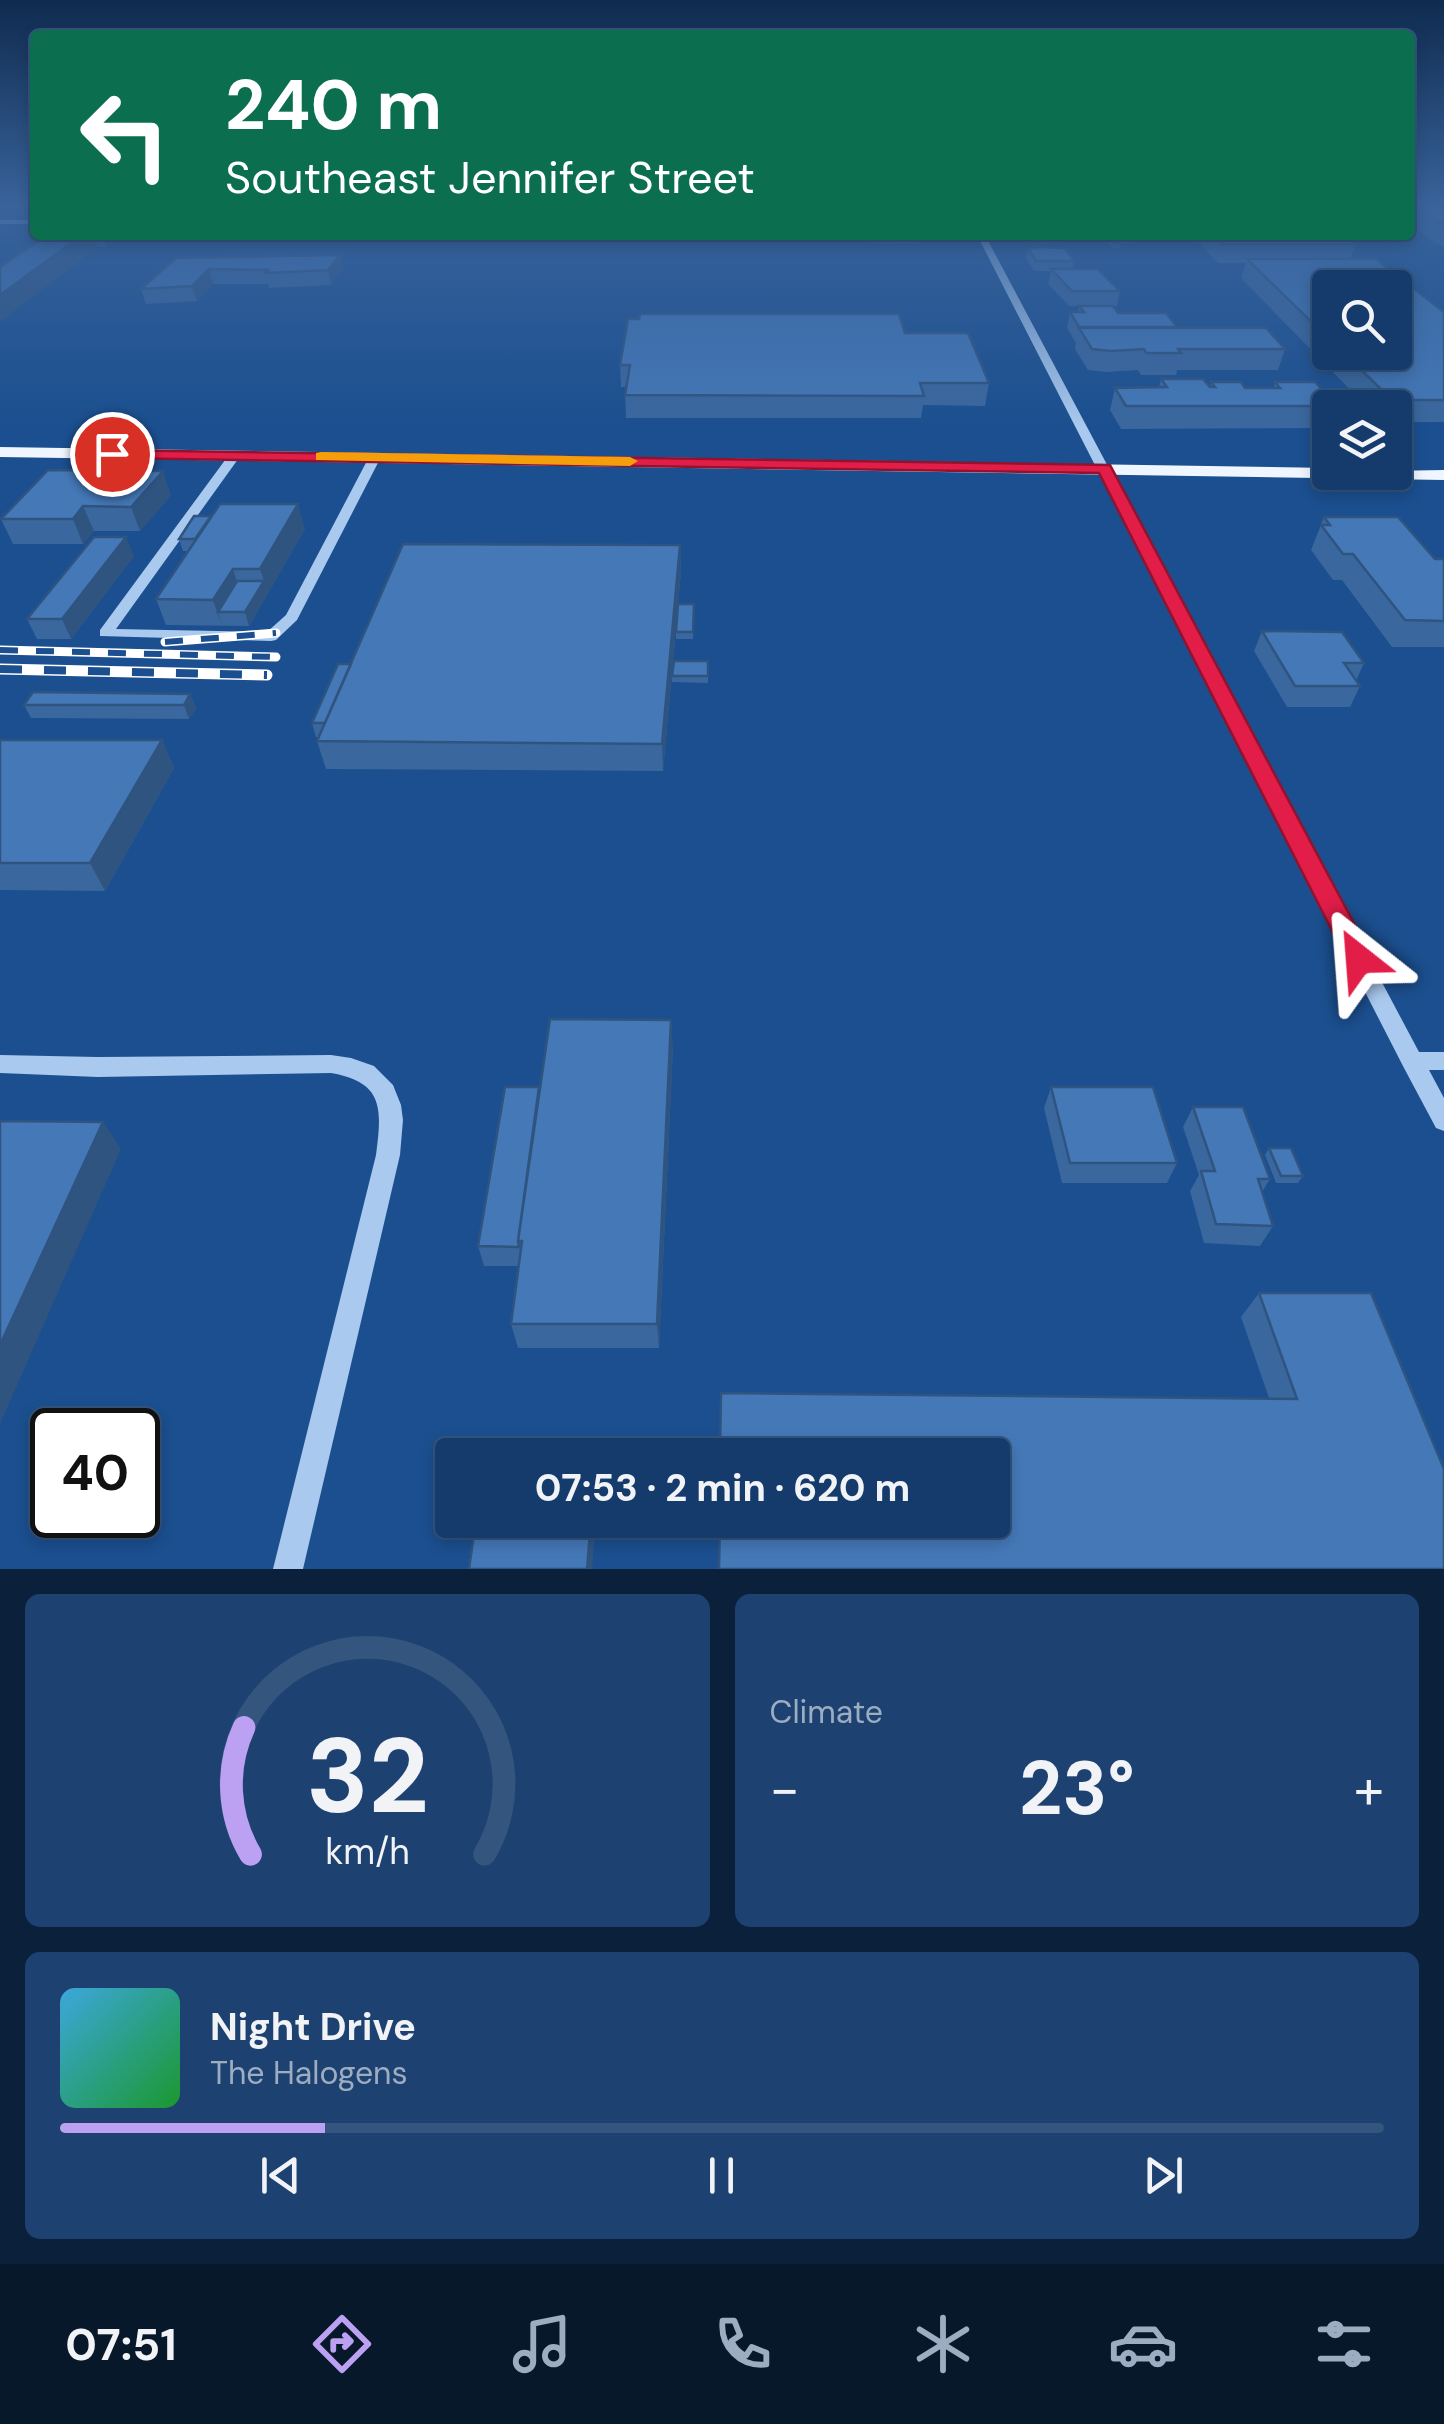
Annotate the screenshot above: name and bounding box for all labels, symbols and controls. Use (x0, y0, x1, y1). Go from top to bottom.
text: 240 m (225, 60, 442, 151)
icon: left (60, 70, 190, 200)
text: Southeast Jennifer Street (225, 148, 755, 207)
map controls (1312, 270, 1412, 490)
button: search (1312, 270, 1412, 370)
button: layers (1312, 390, 1412, 490)
pin (70, 412, 155, 497)
icon: arrive (85, 427, 140, 482)
position arrow (1307, 907, 1411, 1011)
speed limit sign: 40 (30, 1408, 160, 1538)
text: 07:53 · 2 min · 620 m (535, 1463, 910, 1513)
text: Climate (770, 1691, 883, 1733)
text: 32 (306, 1709, 429, 1844)
text: 23° (1019, 1740, 1135, 1837)
text: − (770, 1753, 800, 1825)
text: + (1354, 1753, 1384, 1825)
text: km/h (325, 1829, 409, 1875)
text: Night Drive (210, 2002, 416, 2052)
text: The Halogens (210, 2052, 408, 2094)
icon: previous (253, 2148, 308, 2203)
icon: pause (694, 2148, 749, 2203)
icon: next (1136, 2148, 1191, 2203)
icon: directions (307, 2309, 377, 2379)
icon: music (507, 2309, 577, 2379)
icon: phone (708, 2309, 778, 2379)
icon: climate (908, 2309, 978, 2379)
icon: car (1108, 2309, 1178, 2379)
icon: filters (1309, 2309, 1379, 2379)
text: 07:51 (65, 2315, 177, 2374)

